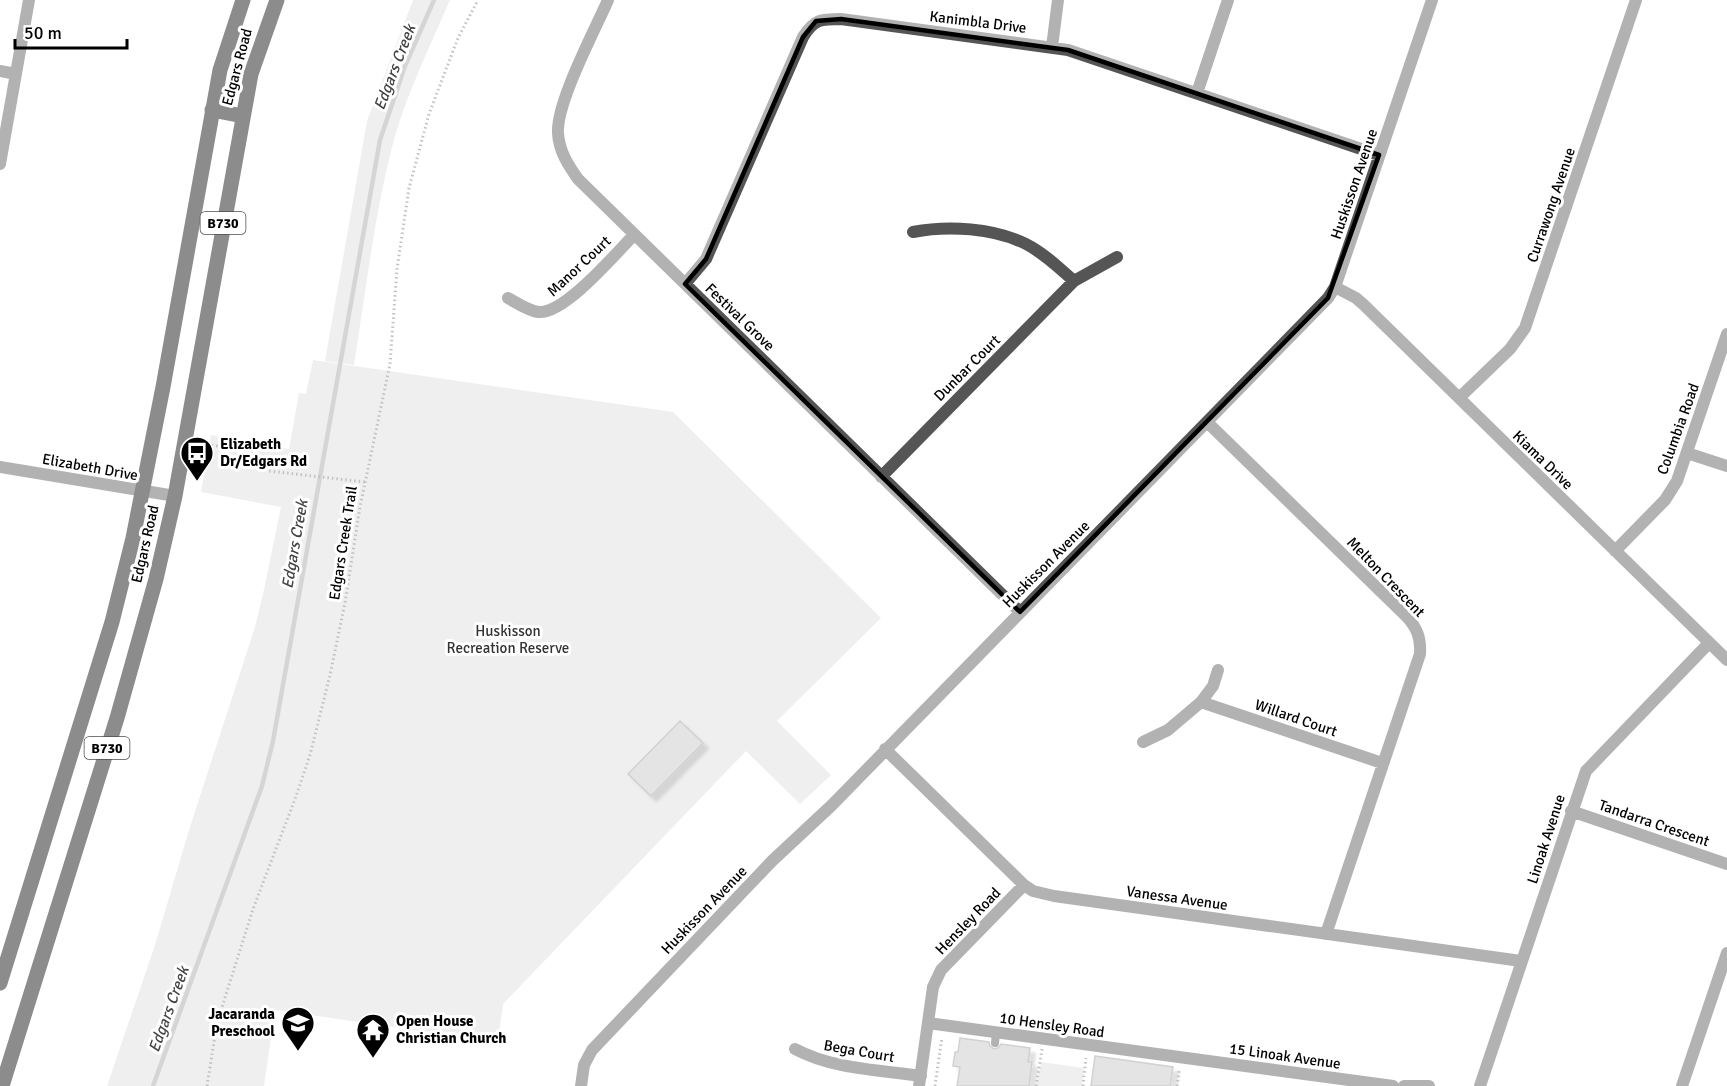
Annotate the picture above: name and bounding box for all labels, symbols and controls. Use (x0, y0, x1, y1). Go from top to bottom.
street label: Kanimbla Drive (928, 7, 1028, 37)
scale bar (15, 12, 128, 50)
water label: Edgars Creek (370, 20, 421, 113)
text: 50 m (24, 22, 62, 44)
street label: Edgars Road (218, 26, 256, 108)
street label: Huskisson Avenue (1327, 126, 1381, 242)
street label: Currawong Avenue (1523, 145, 1579, 265)
road number: B730 (200, 212, 246, 234)
street label: Manor Court (543, 232, 615, 300)
street label: Festival Grove (702, 279, 778, 355)
street label: Dunbar Court (930, 331, 1004, 405)
street label: Columbia Road (1653, 381, 1703, 477)
street label: Kiama Drive (1509, 427, 1577, 493)
bus stop icon: Elizabeth Dr/Edgars Rd (179, 435, 215, 482)
place label: Elizabeth Dr/Edgars Rd (220, 435, 307, 470)
street label: Elizabeth Drive (41, 450, 139, 484)
street label: Edgars Creek Trail (325, 485, 361, 601)
water label: Edgars Creek (277, 496, 313, 590)
street label: Edgars Road (127, 503, 163, 585)
street label: Huskisson Avenue (999, 517, 1093, 611)
street label: Melton Crescent (1343, 533, 1429, 621)
park label: Huskisson Recreation Reserve (447, 622, 569, 657)
street label: Willard Court (1253, 696, 1339, 740)
road number: B730 (84, 737, 130, 759)
street label: Linoak Avenue (1523, 792, 1569, 886)
street label: Tandarra Crescent (1596, 796, 1712, 850)
street label: Huskisson Avenue (657, 862, 751, 958)
street label: Vanessa Avenue (1125, 882, 1229, 914)
street label: Hensley Road (932, 884, 1005, 958)
water label: Edgars Creek (144, 962, 194, 1055)
place label: Jacaranda Preschool (208, 1005, 275, 1040)
school or university icon: Jacaranda Preschool (280, 1005, 316, 1052)
street label: 10 Hensley Road (998, 1009, 1106, 1041)
temple icon: Open House Christian Church (355, 1012, 391, 1059)
place label: Open House Christian Church (396, 1012, 506, 1047)
street label: Bega Court (822, 1036, 896, 1066)
street label: 15 Linoak Avenue (1228, 1039, 1342, 1073)

